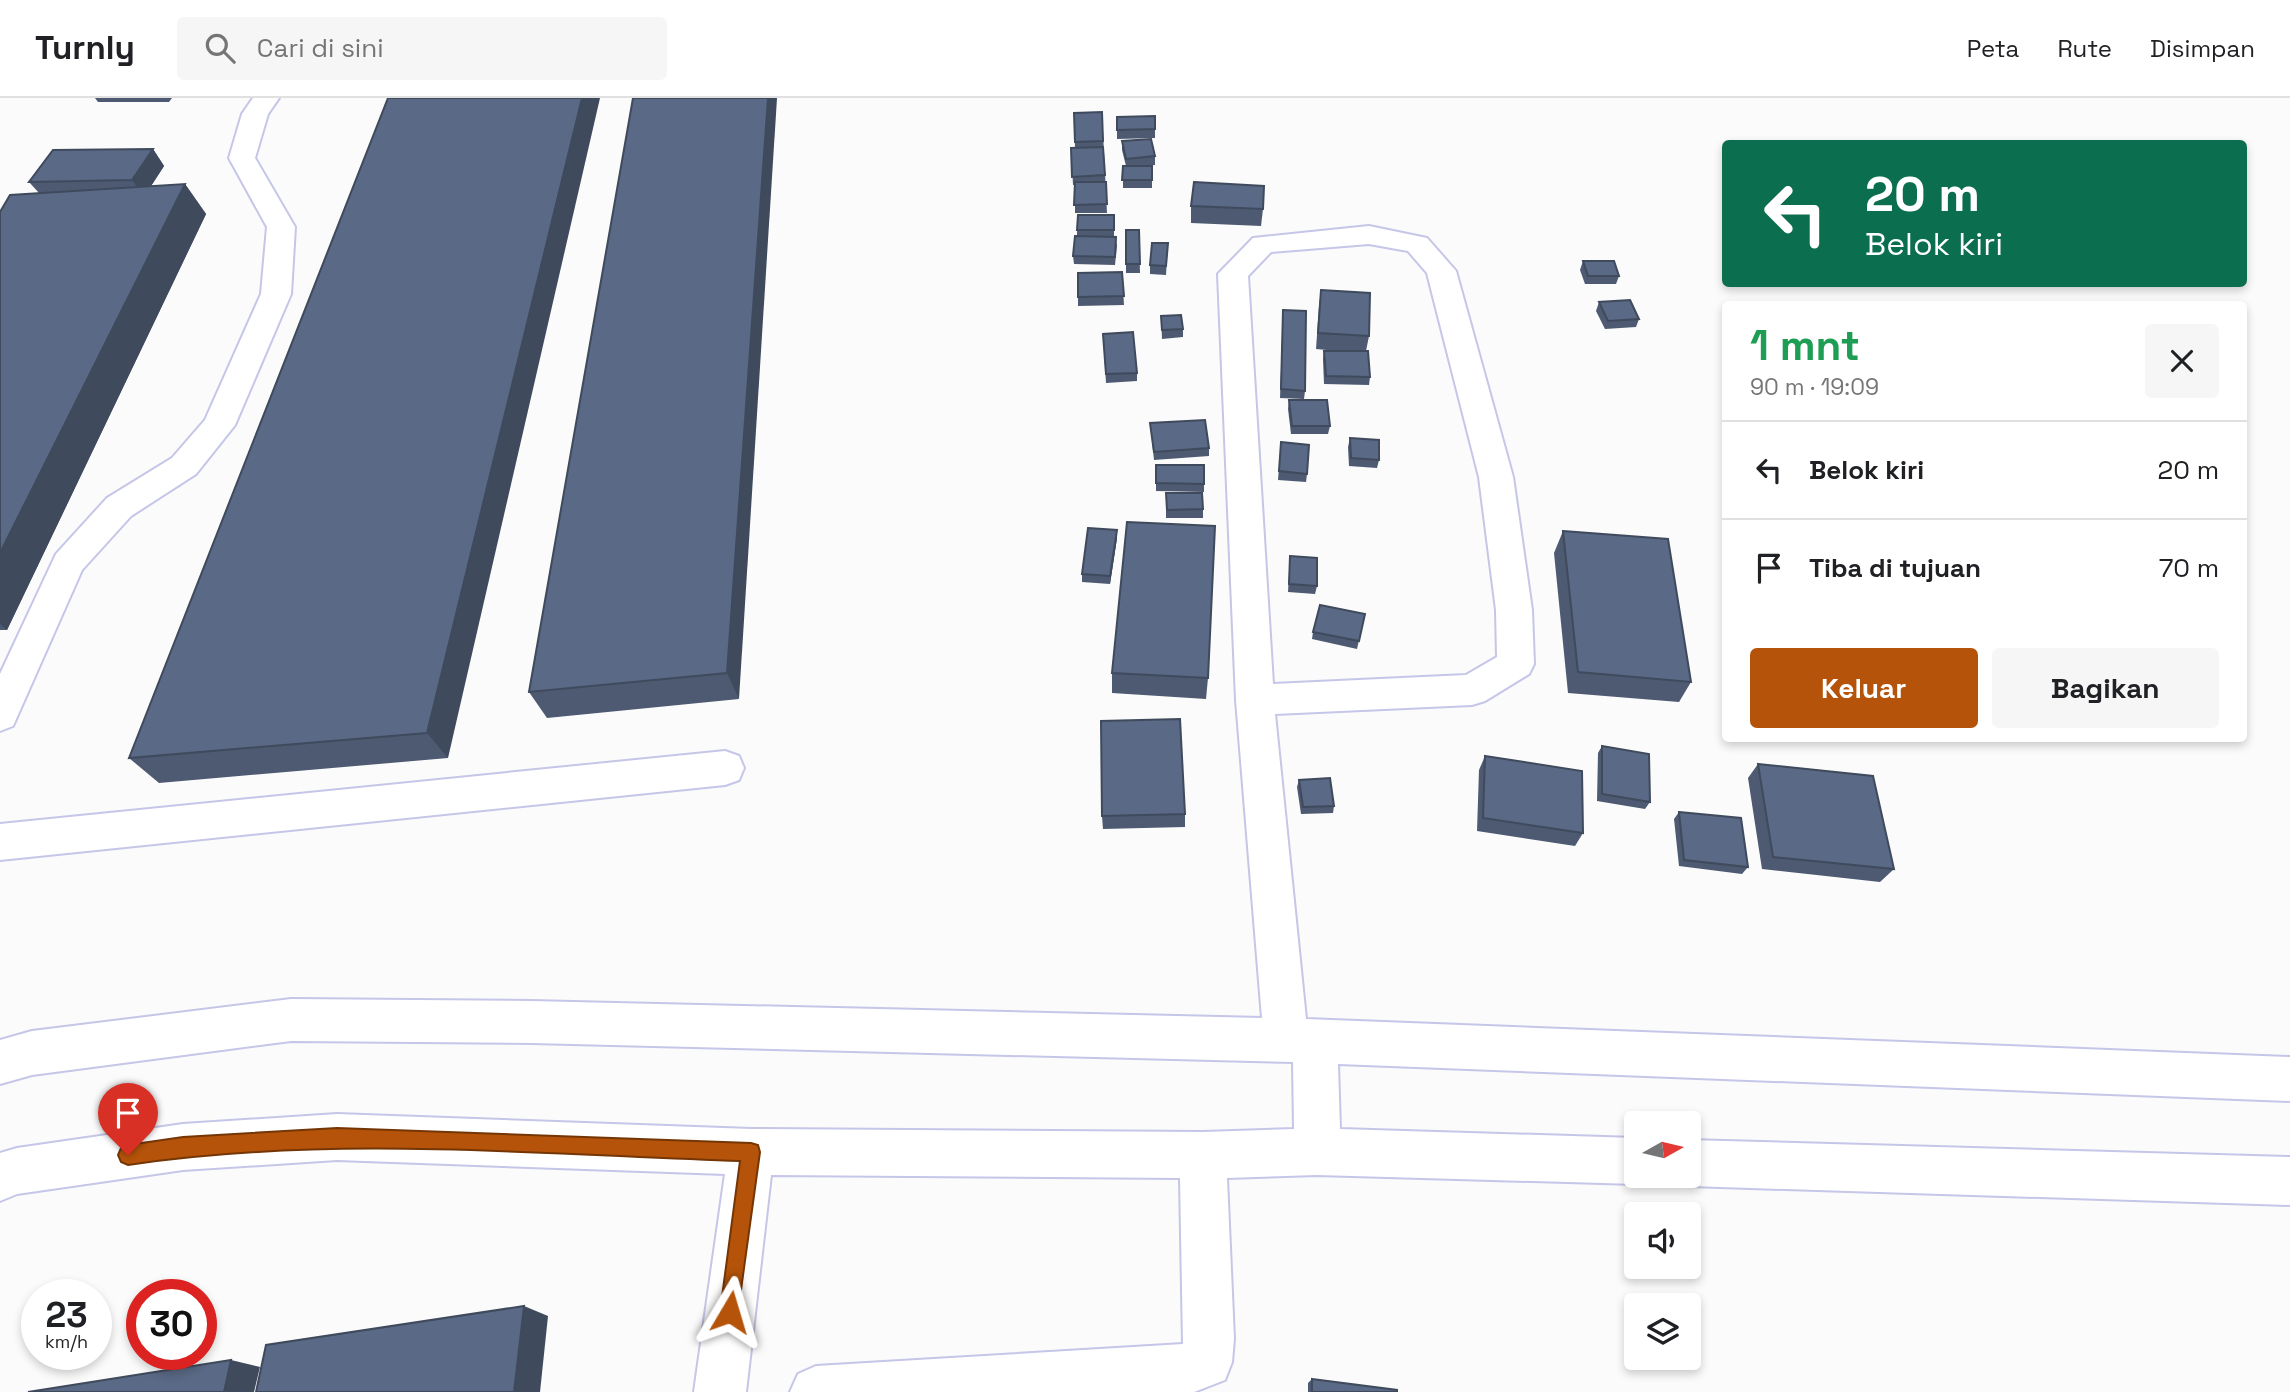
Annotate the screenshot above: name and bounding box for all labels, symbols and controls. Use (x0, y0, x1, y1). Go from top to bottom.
search box (177, 17, 667, 80)
text: Turnly (35, 27, 135, 69)
icon: search (201, 29, 239, 67)
text: Cari di sini (257, 31, 384, 65)
text: Peta (1967, 33, 2019, 64)
text: Rute (2057, 33, 2112, 64)
text: Disimpan (2150, 33, 2255, 64)
text: 20 m (1865, 163, 1980, 225)
icon: left (1750, 168, 1841, 259)
text: Belok kiri (1865, 224, 2003, 264)
text: 1 mnt (1750, 319, 1860, 372)
button: close (2145, 324, 2219, 398)
text: 90 m · 19:09 (1750, 372, 1879, 402)
icon: left (1750, 451, 1788, 489)
text: Belok kiri (1809, 453, 1924, 487)
text: 20 m (2158, 453, 2219, 487)
icon: arrive (1750, 549, 1788, 587)
text: Tiba di tujuan (1809, 551, 1981, 585)
text: 70 m (2159, 551, 2219, 585)
button: Keluar (1750, 648, 1978, 728)
button: Bagikan (1992, 648, 2219, 728)
pin (98, 1083, 158, 1155)
icon: arrive (109, 1094, 147, 1132)
north arrow (1624, 1111, 1701, 1188)
map controls (1624, 1111, 1701, 1370)
button: sound (1624, 1202, 1701, 1279)
position arrow (693, 1275, 767, 1349)
speed limit sign: 30 (126, 1279, 217, 1370)
text: 23 (45, 1293, 88, 1337)
button: layers (1624, 1293, 1701, 1370)
text: km/h (45, 1330, 88, 1353)

